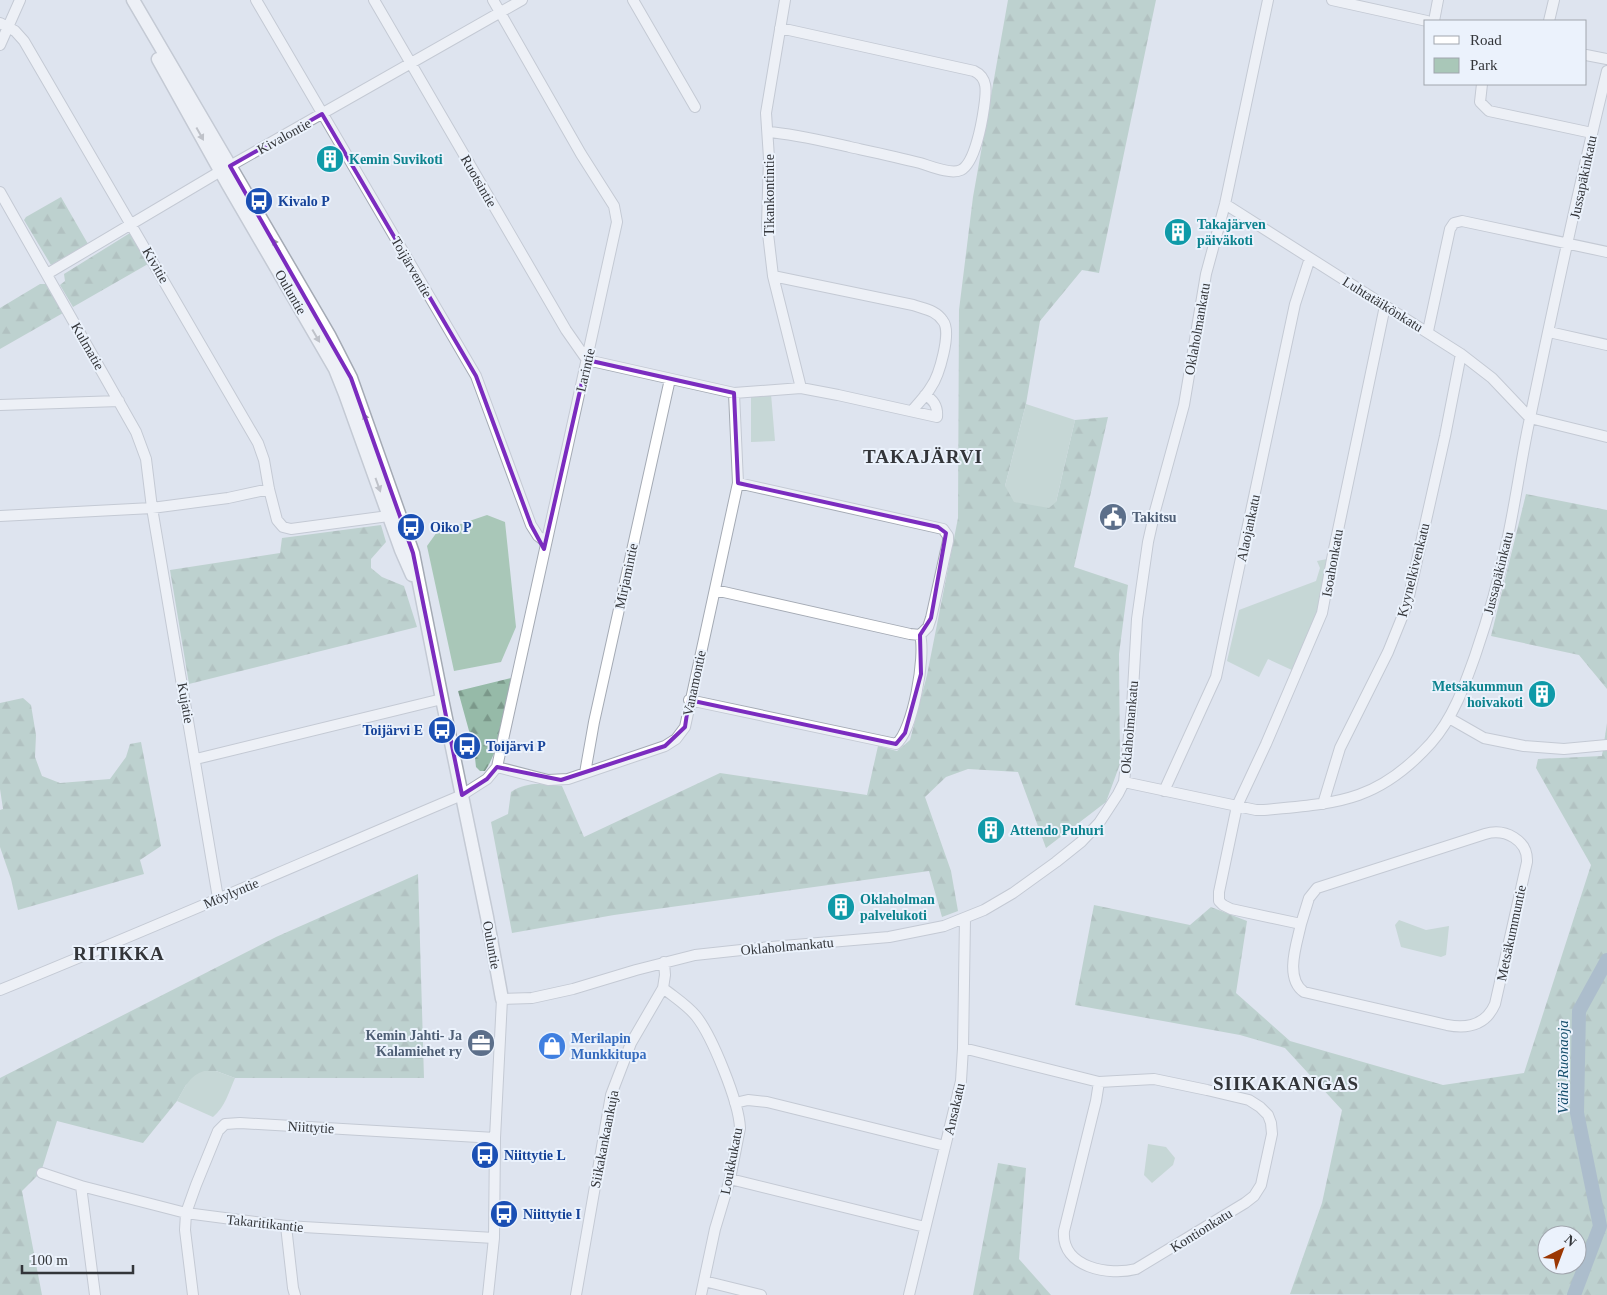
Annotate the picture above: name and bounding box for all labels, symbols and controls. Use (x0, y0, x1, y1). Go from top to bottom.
legend (1424, 20, 1587, 85)
text: Road (1470, 32, 1502, 48)
text: Park (1470, 57, 1498, 73)
street label: Kivalontie (255, 116, 314, 157)
one-way arrow (196, 127, 204, 142)
street label: Jussapäkinkatu (1567, 134, 1600, 220)
building icon: Kemin Suvikoti (315, 144, 345, 174)
place label: Kemin Suvikoti (349, 152, 443, 167)
street label: Ruotsintie (458, 153, 499, 210)
street label: Tikankontintie (762, 154, 777, 236)
bus stop icon: Kivalo P (244, 186, 274, 216)
place label: Kivalo P (278, 194, 330, 209)
building icon: Takajärven päiväkoti (1163, 217, 1193, 247)
place label: Takajärven päiväkoti (1197, 217, 1266, 248)
street label: Toijärventie (388, 234, 435, 300)
one-way arrow (272, 238, 281, 251)
street label: Kivitie (139, 245, 172, 286)
street label: Ouluntie (272, 267, 309, 317)
street label: Luhtatäikönkatu (1340, 274, 1426, 335)
street label: Oklaholmankatu (1182, 282, 1213, 376)
street label: Kulmatie (68, 320, 107, 373)
one-way arrow (312, 329, 321, 342)
street label: Larintie (573, 347, 598, 393)
one-way arrow (362, 412, 370, 427)
district label: TAKAJÄRVI (863, 446, 983, 467)
one-way arrow (375, 478, 382, 493)
street label: Alaojankatu (1234, 493, 1263, 563)
public building icon: Takitsu (1098, 502, 1128, 532)
place label: Takitsu (1132, 510, 1177, 525)
bus stop icon: Oiko P (396, 512, 426, 542)
place label: Oiko P (430, 520, 472, 535)
street label: Kyynelkivenkatu (1395, 522, 1432, 619)
street label: Isoahonkatu (1319, 528, 1346, 598)
street label: Jussapäkinkatu (1481, 530, 1516, 616)
street label: Mirjamintie (612, 542, 641, 610)
street label: Vanamontie (680, 649, 709, 717)
place label: Metsäkummun hoivakoti (1432, 679, 1523, 710)
building icon: Metsäkummun hoivakoti (1527, 679, 1557, 709)
street label: Oklaholmankatu (1118, 680, 1141, 774)
street label: Kujatie (175, 681, 196, 725)
bus stop icon: Toijärvi E (427, 715, 457, 745)
place label: Toijärvi E (362, 723, 423, 738)
bus stop icon: Toijärvi P (452, 731, 482, 761)
place label: Toijärvi P (486, 739, 546, 754)
building icon: Attendo Puhuri (976, 815, 1006, 845)
place label: Attendo Puhuri (1010, 823, 1104, 838)
street label: Möylyntie (201, 875, 261, 912)
street label: Metsäkummuntie (1494, 884, 1529, 983)
building icon: Oklaholman palvelukoti (826, 892, 856, 922)
place label: Oklaholman palvelukoti (860, 892, 935, 923)
street label: Ouluntie (480, 920, 503, 971)
street label: Oklaholmankatu (740, 935, 834, 958)
district label: RITIKKA (73, 943, 165, 964)
water label: Vähä Ruonaoja (1555, 1020, 1571, 1114)
place label: Kemin Jahti- Ja Kalamiehet ry (366, 1028, 462, 1059)
office icon: Kemin Jahti- Ja Kalamiehet ry (466, 1028, 496, 1058)
shop icon: Merilapin Munkkitupa (537, 1031, 567, 1061)
place label: Merilapin Munkkitupa (571, 1031, 646, 1062)
district label: SIIKAKANGAS (1213, 1073, 1359, 1094)
street label: Ansakatu (941, 1082, 968, 1137)
street label: Siikakankaankuja (588, 1088, 621, 1189)
street label: Niittytie (287, 1119, 335, 1136)
street label: Loukkukatu (718, 1126, 745, 1196)
bus stop icon: Niittytie L (470, 1140, 500, 1170)
place label: Niittytie L (504, 1148, 566, 1163)
bus stop icon: Niittytie I (489, 1199, 519, 1229)
street label: Kontionkatu (1168, 1206, 1235, 1255)
place label: Niittytie I (523, 1207, 581, 1222)
street label: Takaritikantie (226, 1212, 304, 1235)
north arrow (1537, 1225, 1587, 1275)
text: N (1562, 1232, 1579, 1250)
scale bar (22, 1242, 134, 1274)
text: 100 m (30, 1252, 68, 1268)

